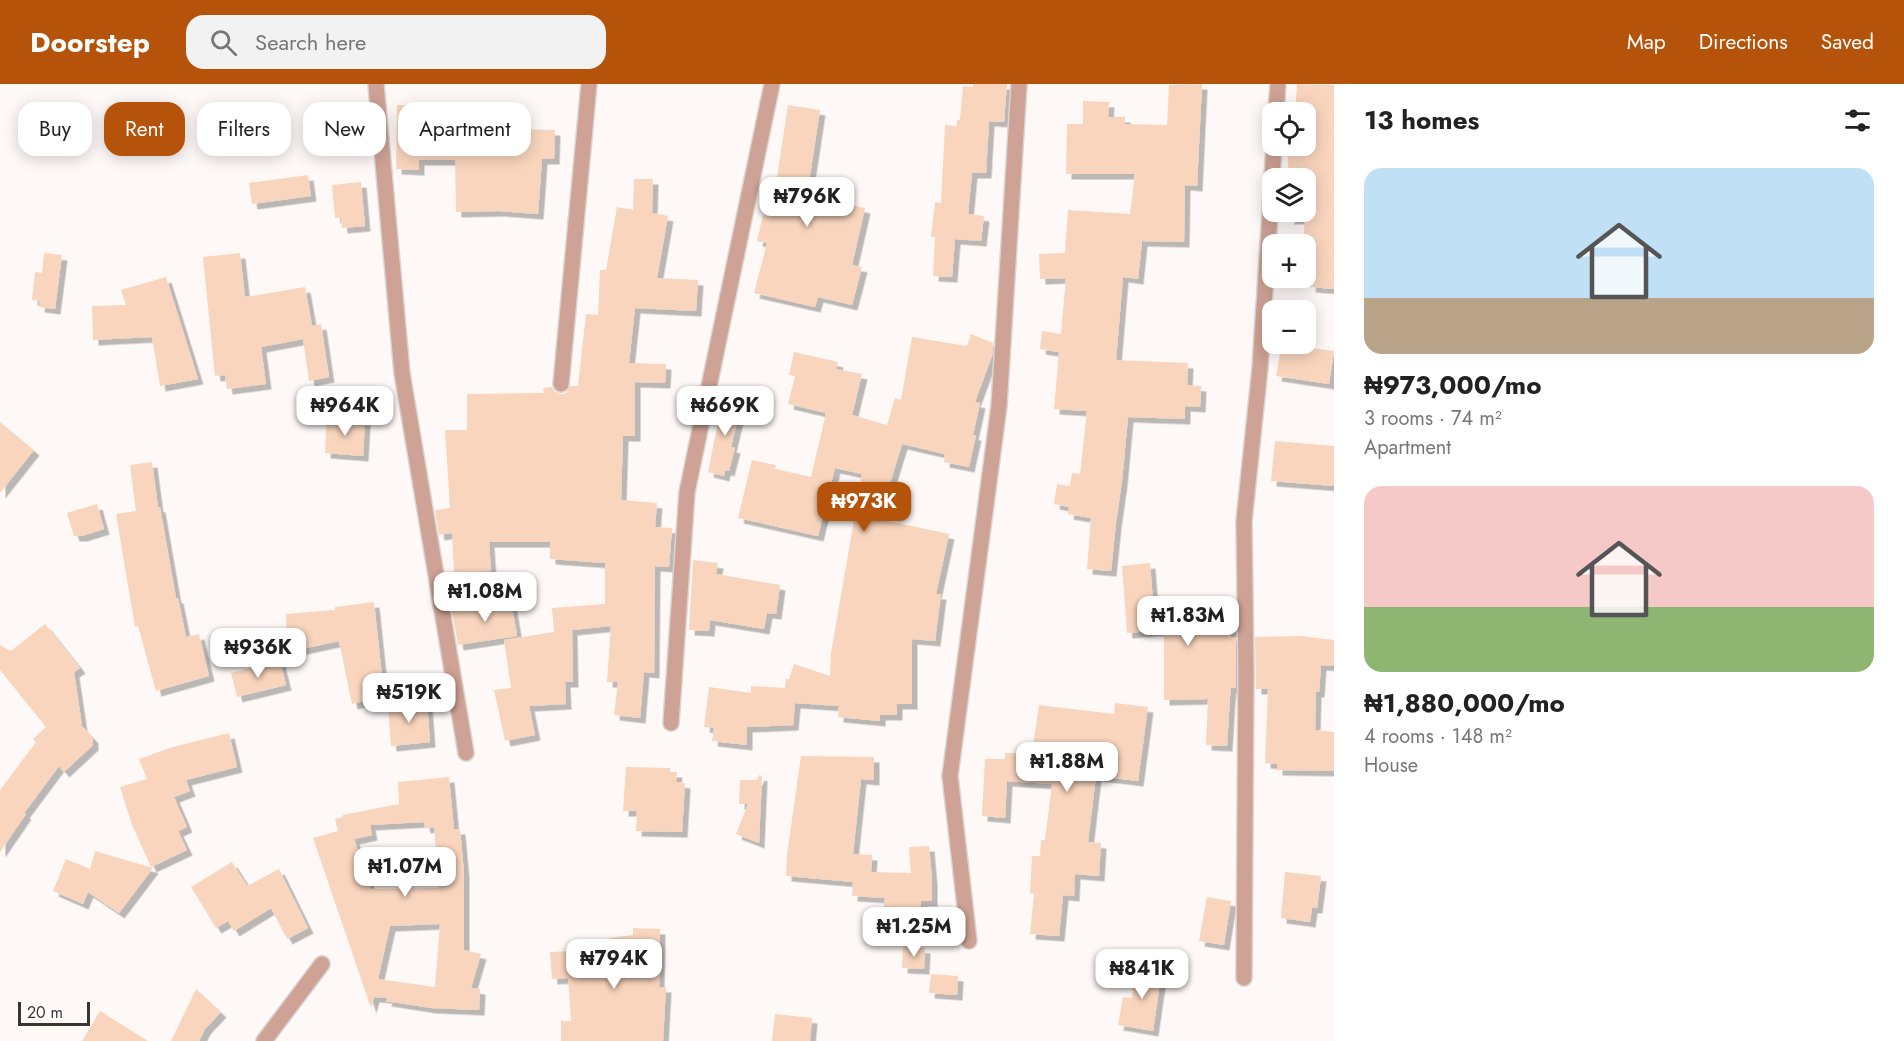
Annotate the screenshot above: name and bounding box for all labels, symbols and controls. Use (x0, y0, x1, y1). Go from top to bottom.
search box (186, 15, 606, 69)
text: Doorstep (30, 22, 150, 63)
icon: search (207, 26, 240, 59)
text: Search here (255, 26, 366, 58)
text: Map (1627, 27, 1666, 57)
text: Directions (1699, 27, 1788, 57)
text: Saved (1821, 27, 1874, 57)
text: 13 homes (1364, 101, 1479, 139)
chip: Buy (18, 102, 92, 156)
chip: Rent (104, 102, 185, 156)
chip: Filters (197, 102, 291, 156)
chip: New (303, 102, 386, 156)
chip: Apartment (398, 102, 531, 156)
map controls (1262, 102, 1316, 354)
button: locate (1262, 102, 1316, 156)
icon: filters (1841, 104, 1874, 137)
button: layers (1262, 168, 1316, 222)
pin: ₦796K (765, 177, 849, 228)
text: ₦796K (773, 182, 841, 211)
icon: home (1565, 207, 1673, 315)
button: + (1262, 234, 1316, 288)
button: − (1262, 300, 1316, 354)
text: ₦973,000/mo (1364, 366, 1542, 404)
pin: ₦964K (303, 386, 387, 437)
pin: ₦669K (683, 386, 767, 437)
text: ₦964K (310, 391, 380, 420)
text: ₦669K (691, 391, 759, 420)
text: 3 rooms · 74 m² (1364, 404, 1502, 433)
text: Apartment (1364, 433, 1451, 462)
pin: ₦973K (822, 482, 906, 533)
text: ₦973K (831, 487, 897, 516)
icon: home (1565, 525, 1673, 633)
pin: ₦1.08M (436, 572, 534, 623)
text: ₦1.08M (448, 577, 522, 606)
pin: ₦1.83M (1139, 596, 1237, 647)
text: ₦1.83M (1151, 601, 1225, 630)
pin: ₦936K (216, 628, 300, 679)
text: ₦936K (224, 633, 292, 662)
pin: ₦519K (367, 673, 451, 724)
text: ₦519K (377, 678, 441, 707)
text: ₦1,880,000/mo (1364, 684, 1565, 722)
text: 4 rooms · 148 m² (1364, 722, 1512, 751)
pin: ₦1.88M (1018, 742, 1116, 793)
text: ₦1.88M (1030, 747, 1104, 776)
text: House (1364, 751, 1418, 780)
pin: ₦1.07M (356, 847, 454, 898)
text: ₦1.07M (368, 852, 442, 881)
pin: ₦1.25M (865, 907, 963, 958)
text: ₦1.25M (877, 912, 951, 941)
pin: ₦794K (572, 939, 656, 990)
text: ₦794K (580, 944, 648, 973)
pin: ₦841K (1100, 949, 1184, 1000)
text: ₦841K (1109, 954, 1175, 983)
scale bar (18, 999, 90, 1026)
text: 20 m (27, 1001, 63, 1024)

